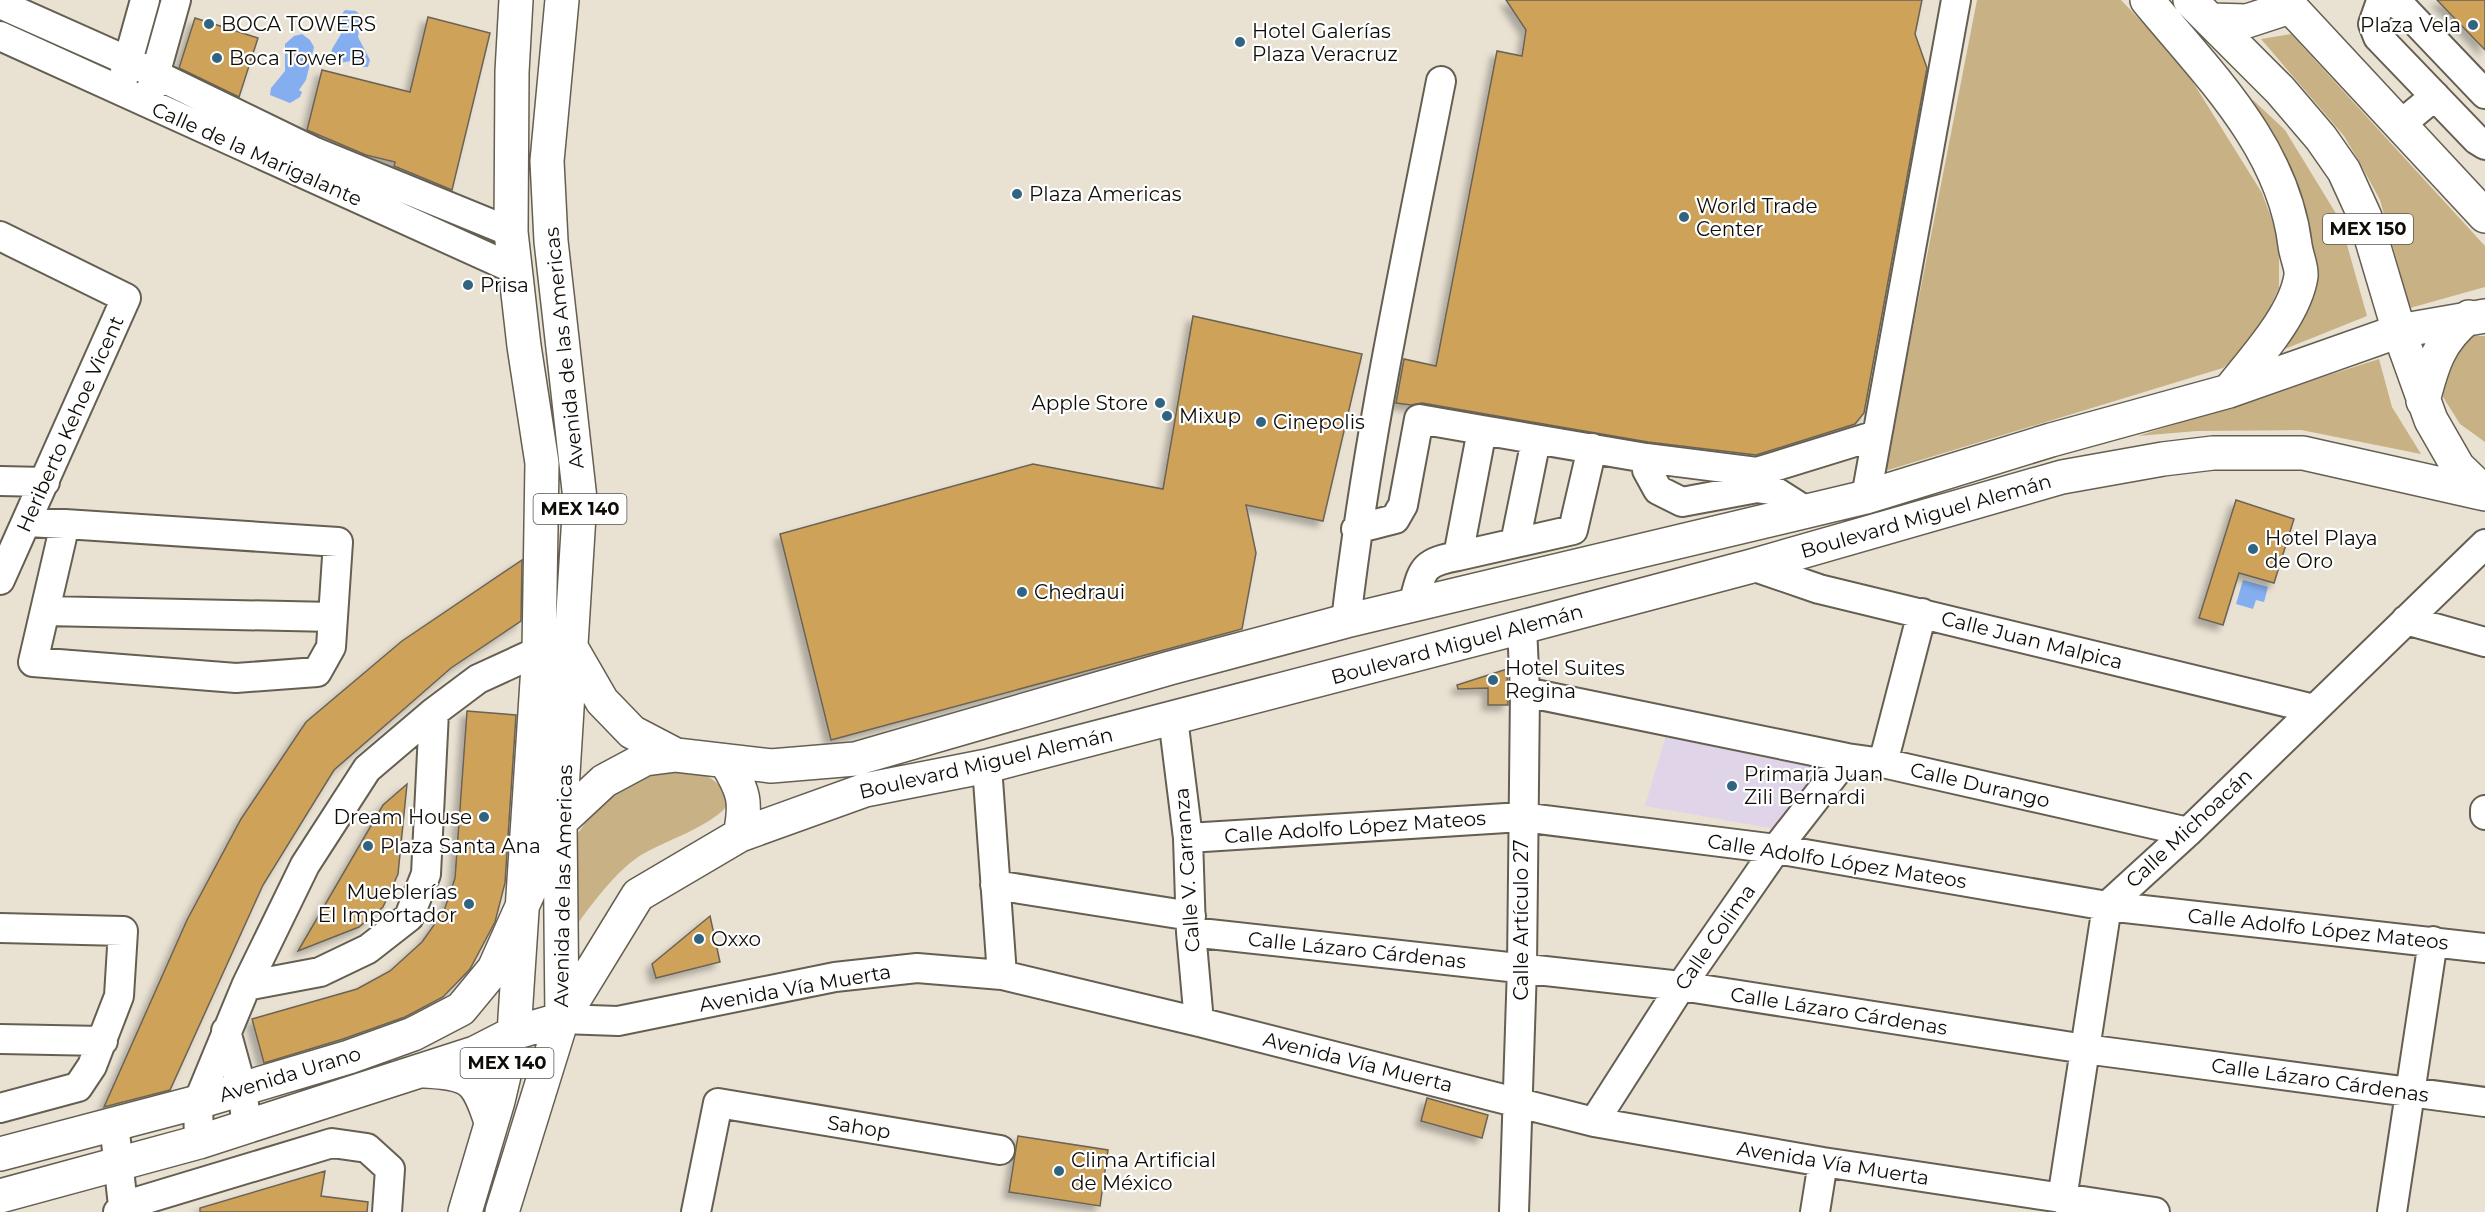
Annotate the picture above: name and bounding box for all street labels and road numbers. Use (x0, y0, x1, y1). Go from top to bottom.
street label: Calle de la Marigalante (148, 97, 366, 211)
road number: MEX 150 (2323, 214, 2413, 244)
street label: Avenida de las Americas (539, 226, 589, 470)
street label: Heriberto Kehoe Vicent (11, 312, 129, 536)
street label: Boulevard Miguel Alemán (1798, 469, 2054, 563)
road number: MEX 140 (534, 494, 626, 524)
street label: Boulevard Miguel Alemán (1328, 599, 1586, 689)
street label: Calle Juan Malpica (1939, 606, 2125, 674)
street label: Boulevard Miguel Alemán (857, 722, 1115, 804)
street label: Calle Durango (1908, 757, 2052, 813)
street label: Calle Michoacán (2121, 763, 2257, 893)
street label: Avenida de las Americas (549, 764, 577, 1008)
street label: Calle V. Carranza (1169, 787, 1205, 953)
street label: Calle Adolfo López Mateos (1223, 806, 1487, 848)
street label: Calle Adolfo López Mateos (1706, 829, 1969, 893)
street label: Calle Artículo 27 (1509, 839, 1533, 1001)
street label: Calle Colima (1670, 879, 1760, 995)
street label: Calle Adolfo López Mateos (2186, 903, 2450, 955)
street label: Calle Lázaro Cárdenas (1247, 927, 1468, 973)
street label: Avenida Vía Muerta (697, 959, 893, 1017)
street label: Calle Lázaro Cárdenas (1729, 982, 1949, 1040)
street label: Avenida Vía Muerta (1261, 1027, 1455, 1097)
street label: Avenida Urano (216, 1041, 364, 1107)
road number: MEX 140 (460, 1048, 554, 1078)
street label: Calle Lázaro Cárdenas (2210, 1053, 2431, 1107)
street label: Sahop (826, 1110, 892, 1144)
street label: Avenida Vía Muerta (1735, 1136, 1931, 1190)

